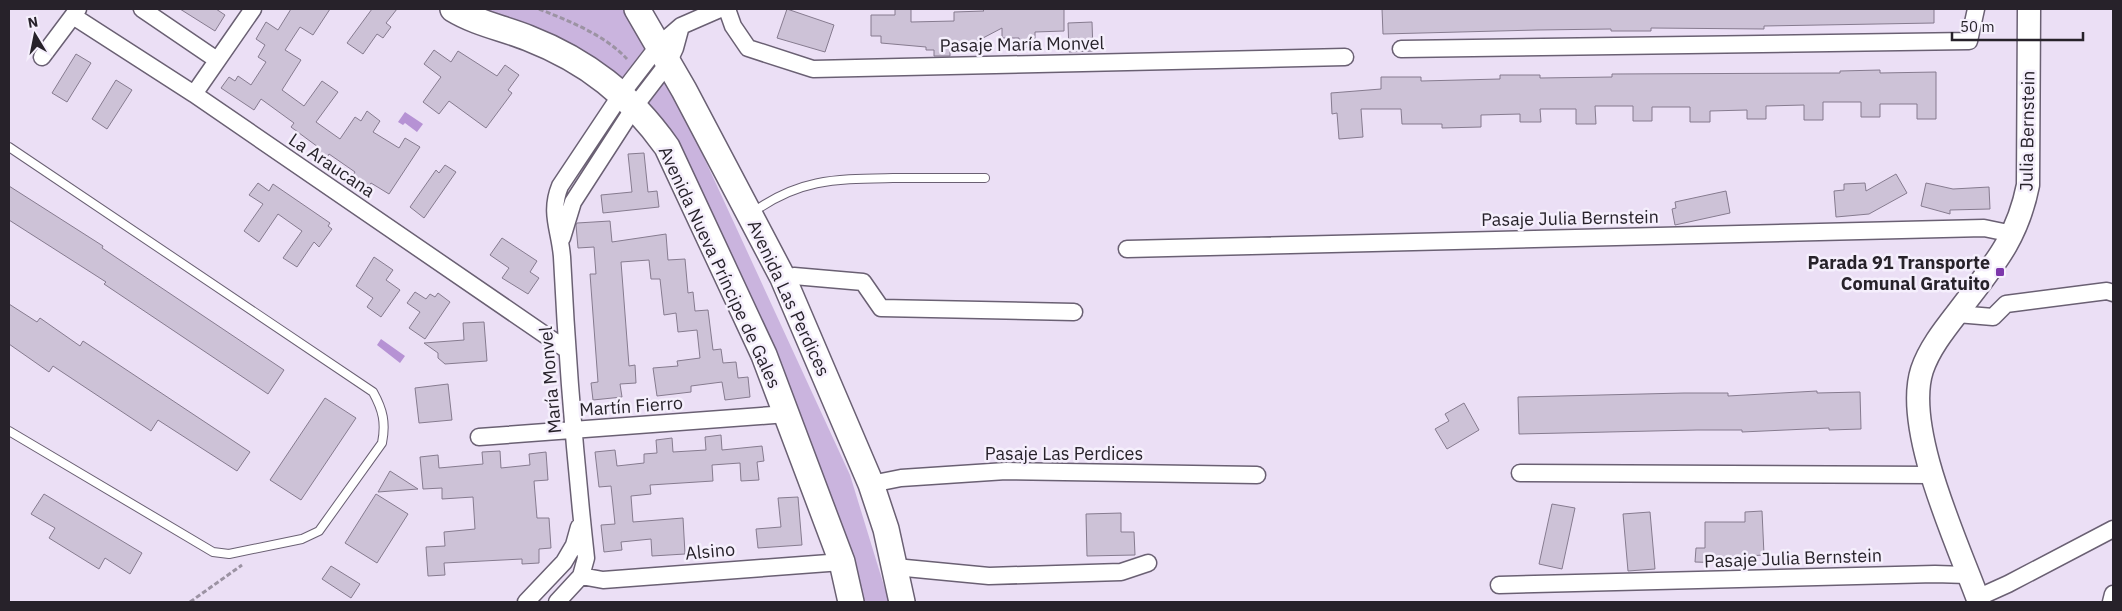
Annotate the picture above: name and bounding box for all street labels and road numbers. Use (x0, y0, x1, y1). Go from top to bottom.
street label: Pasaje María Monvel (939, 31, 1105, 57)
street label: Julia Bernstein (2014, 70, 2040, 192)
street label: La Araucana (284, 128, 380, 203)
street label: Avenida Nueva Príncipe de Gales (654, 142, 786, 392)
street label: Pasaje Julia Bernstein (1481, 205, 1659, 231)
street label: Avenida Las Perdices (743, 216, 835, 380)
street label: María Monvel (534, 325, 566, 435)
street label: Martín Fierro (578, 391, 684, 421)
street label: Pasaje Las Perdices (985, 442, 1143, 465)
street label: Alsino (684, 537, 736, 565)
street label: Pasaje Julia Bernstein (1704, 543, 1882, 573)

